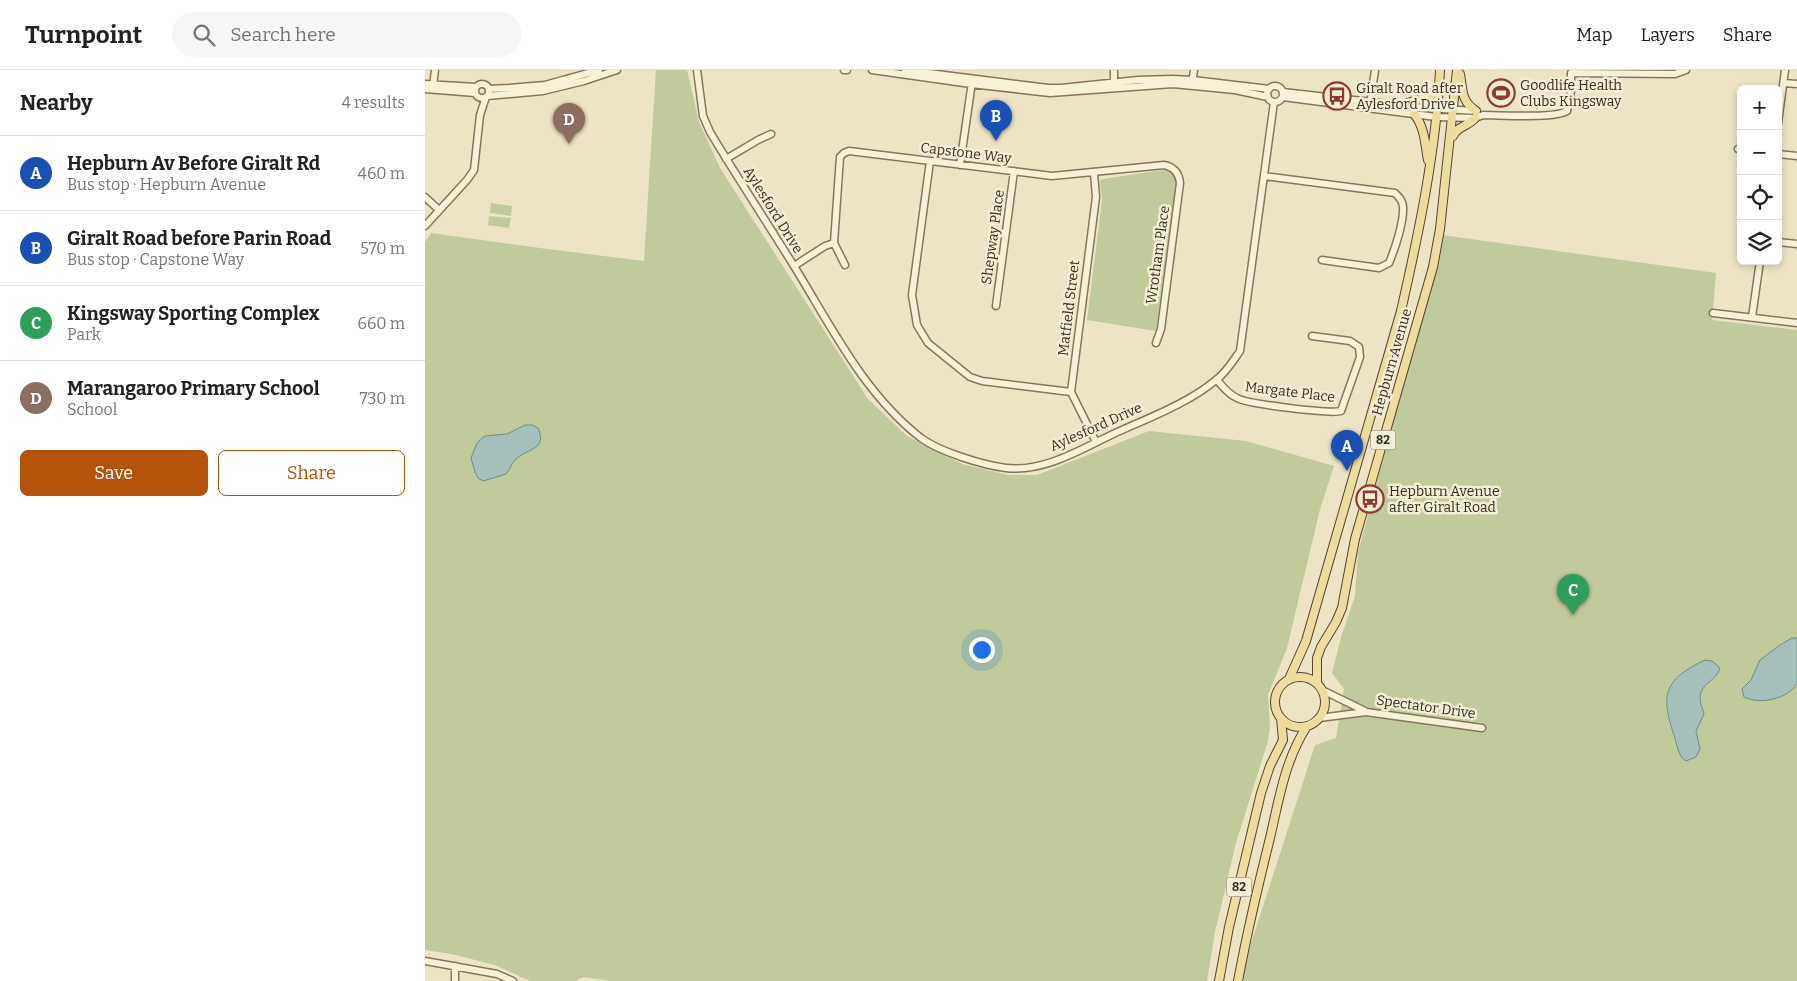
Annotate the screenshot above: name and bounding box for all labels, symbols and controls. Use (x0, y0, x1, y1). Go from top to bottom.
search box (172, 12, 522, 57)
text: Turnpoint (25, 21, 142, 49)
icon: search (190, 21, 218, 49)
text: Search here (230, 23, 336, 46)
text: Map (1576, 24, 1612, 46)
text: Layers (1640, 24, 1695, 46)
text: Share (1723, 24, 1772, 46)
place label: Goodlife Health Clubs Kingsway (1520, 77, 1622, 110)
sports icon: Goodlife Health Clubs Kingsway (1486, 78, 1516, 108)
place label: Giralt Road after Aylesford Drive (1356, 80, 1463, 113)
bus stop icon: Giralt Road after Aylesford Drive (1322, 81, 1352, 111)
map controls (1737, 85, 1782, 265)
button: + (1737, 85, 1782, 130)
text: Nearby (20, 90, 93, 116)
text: 4 results (342, 93, 405, 112)
pin: B (980, 100, 1012, 141)
pin: D (553, 103, 585, 144)
button: − (1737, 130, 1782, 175)
street label: Capstone Way (920, 139, 1013, 167)
text: Hepburn Av Before Giralt Rd (67, 152, 320, 175)
street label: Aylesford Drive (740, 163, 806, 257)
text: A (30, 164, 42, 183)
text: 460 m (358, 164, 405, 183)
text: Bus stop · Hepburn Avenue (67, 175, 266, 194)
button: locate (1737, 175, 1782, 220)
street label: Shepway Place (978, 189, 1008, 285)
street label: Wrotham Place (1143, 205, 1173, 305)
button: layers (1737, 220, 1782, 265)
text: Giralt Road before Parin Road (67, 227, 331, 250)
text: B (31, 239, 41, 258)
text: 570 m (360, 239, 405, 258)
text: Bus stop · Capstone Way (67, 250, 244, 269)
street label: Matfield Street (1055, 259, 1083, 357)
text: Kingsway Sporting Complex (67, 302, 320, 325)
street label: Hepburn Avenue (1369, 307, 1415, 417)
text: C (31, 314, 41, 333)
text: 660 m (357, 314, 405, 333)
text: Park (67, 325, 101, 344)
text: Marangaroo Primary School (67, 377, 320, 400)
street label: Margate Place (1244, 378, 1336, 406)
text: D (30, 389, 42, 408)
text: 730 m (359, 389, 405, 408)
street label: Aylesford Drive (1047, 399, 1145, 455)
text: School (67, 400, 117, 419)
pin: A (1331, 430, 1363, 471)
road number: 82 (1371, 430, 1395, 450)
button: Save (20, 450, 208, 496)
button: Share (218, 450, 405, 496)
place label: Hepburn Avenue after Giralt Road (1389, 483, 1500, 516)
bus stop icon: Hepburn Avenue after Giralt Road (1355, 484, 1385, 514)
pin: C (1557, 574, 1589, 615)
your location (969, 637, 995, 663)
street label: Spectator Drive (1375, 692, 1477, 722)
road number: 82 (1227, 878, 1251, 896)

